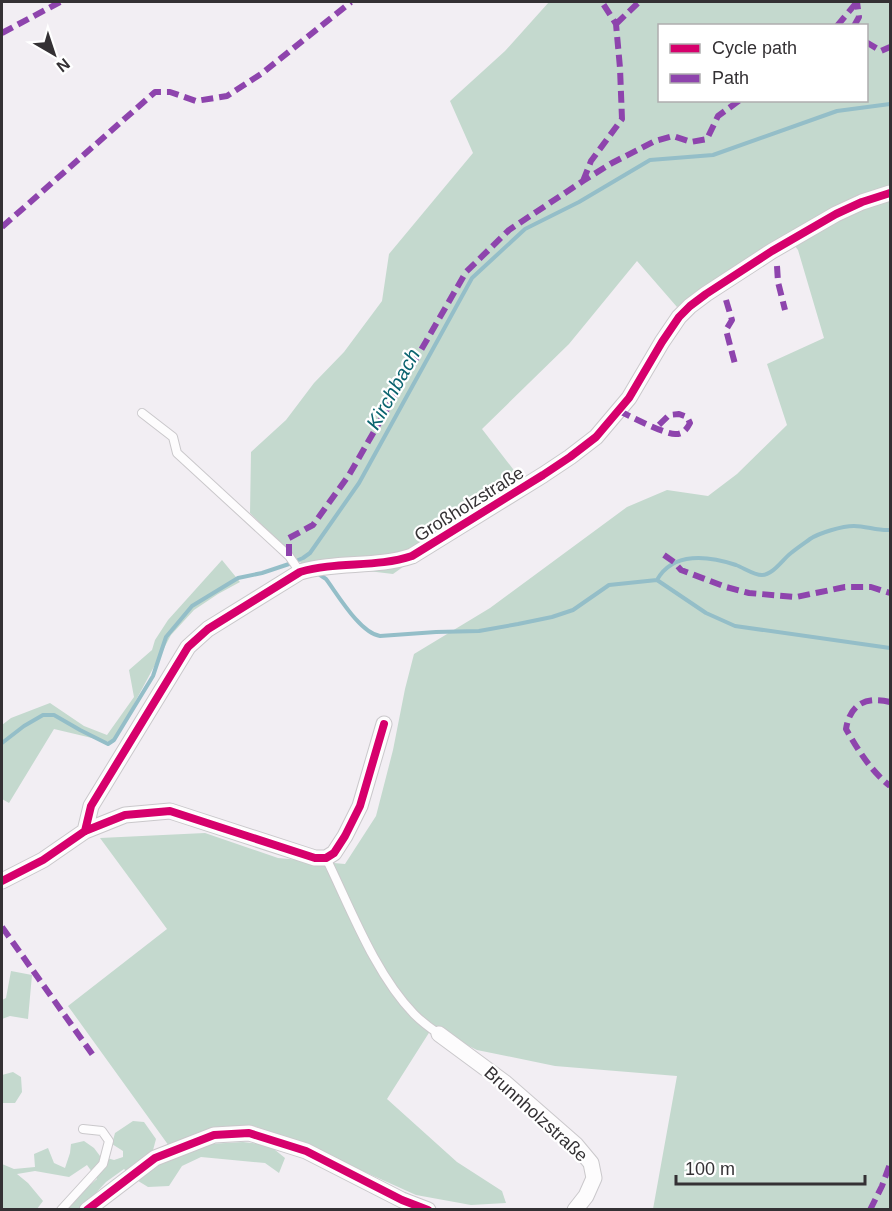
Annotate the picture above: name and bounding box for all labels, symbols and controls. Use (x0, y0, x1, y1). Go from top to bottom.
north arrow (24, 24, 84, 84)
legend (658, 24, 868, 102)
text: Cycle path (712, 38, 797, 58)
text: N (53, 55, 73, 76)
text: Path (712, 68, 749, 88)
water label: Kirchbach (362, 345, 424, 433)
street label: Großholzstraße (411, 462, 527, 546)
street label: Brunnholzstraße (480, 1062, 592, 1166)
scale bar (676, 1148, 865, 1186)
text: 100 m (685, 1159, 735, 1179)

